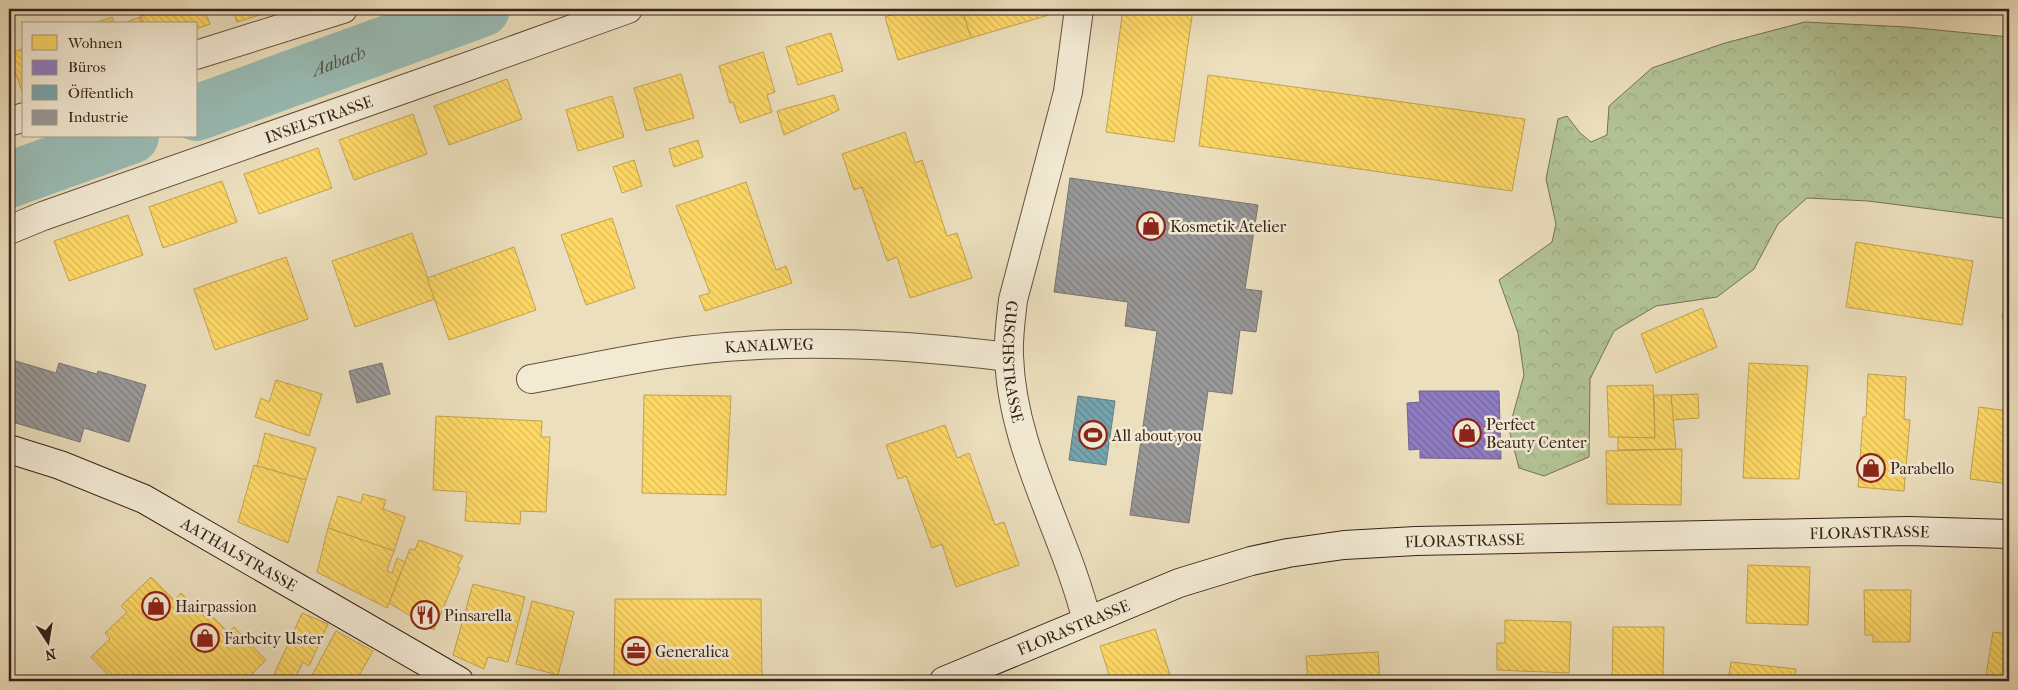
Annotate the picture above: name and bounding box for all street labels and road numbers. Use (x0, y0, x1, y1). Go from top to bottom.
street label: INSELSTRASSE (262, 91, 375, 147)
street label: GUSCHSTRASSE (999, 300, 1028, 425)
street label: KANALWEG (724, 334, 814, 357)
street label: AATHALSTRASSE (177, 512, 301, 595)
street label: FLORASTRASSE (1809, 521, 1930, 543)
street label: FLORASTRASSE (1404, 529, 1525, 551)
street label: FLORASTRASSE (1014, 595, 1132, 659)

